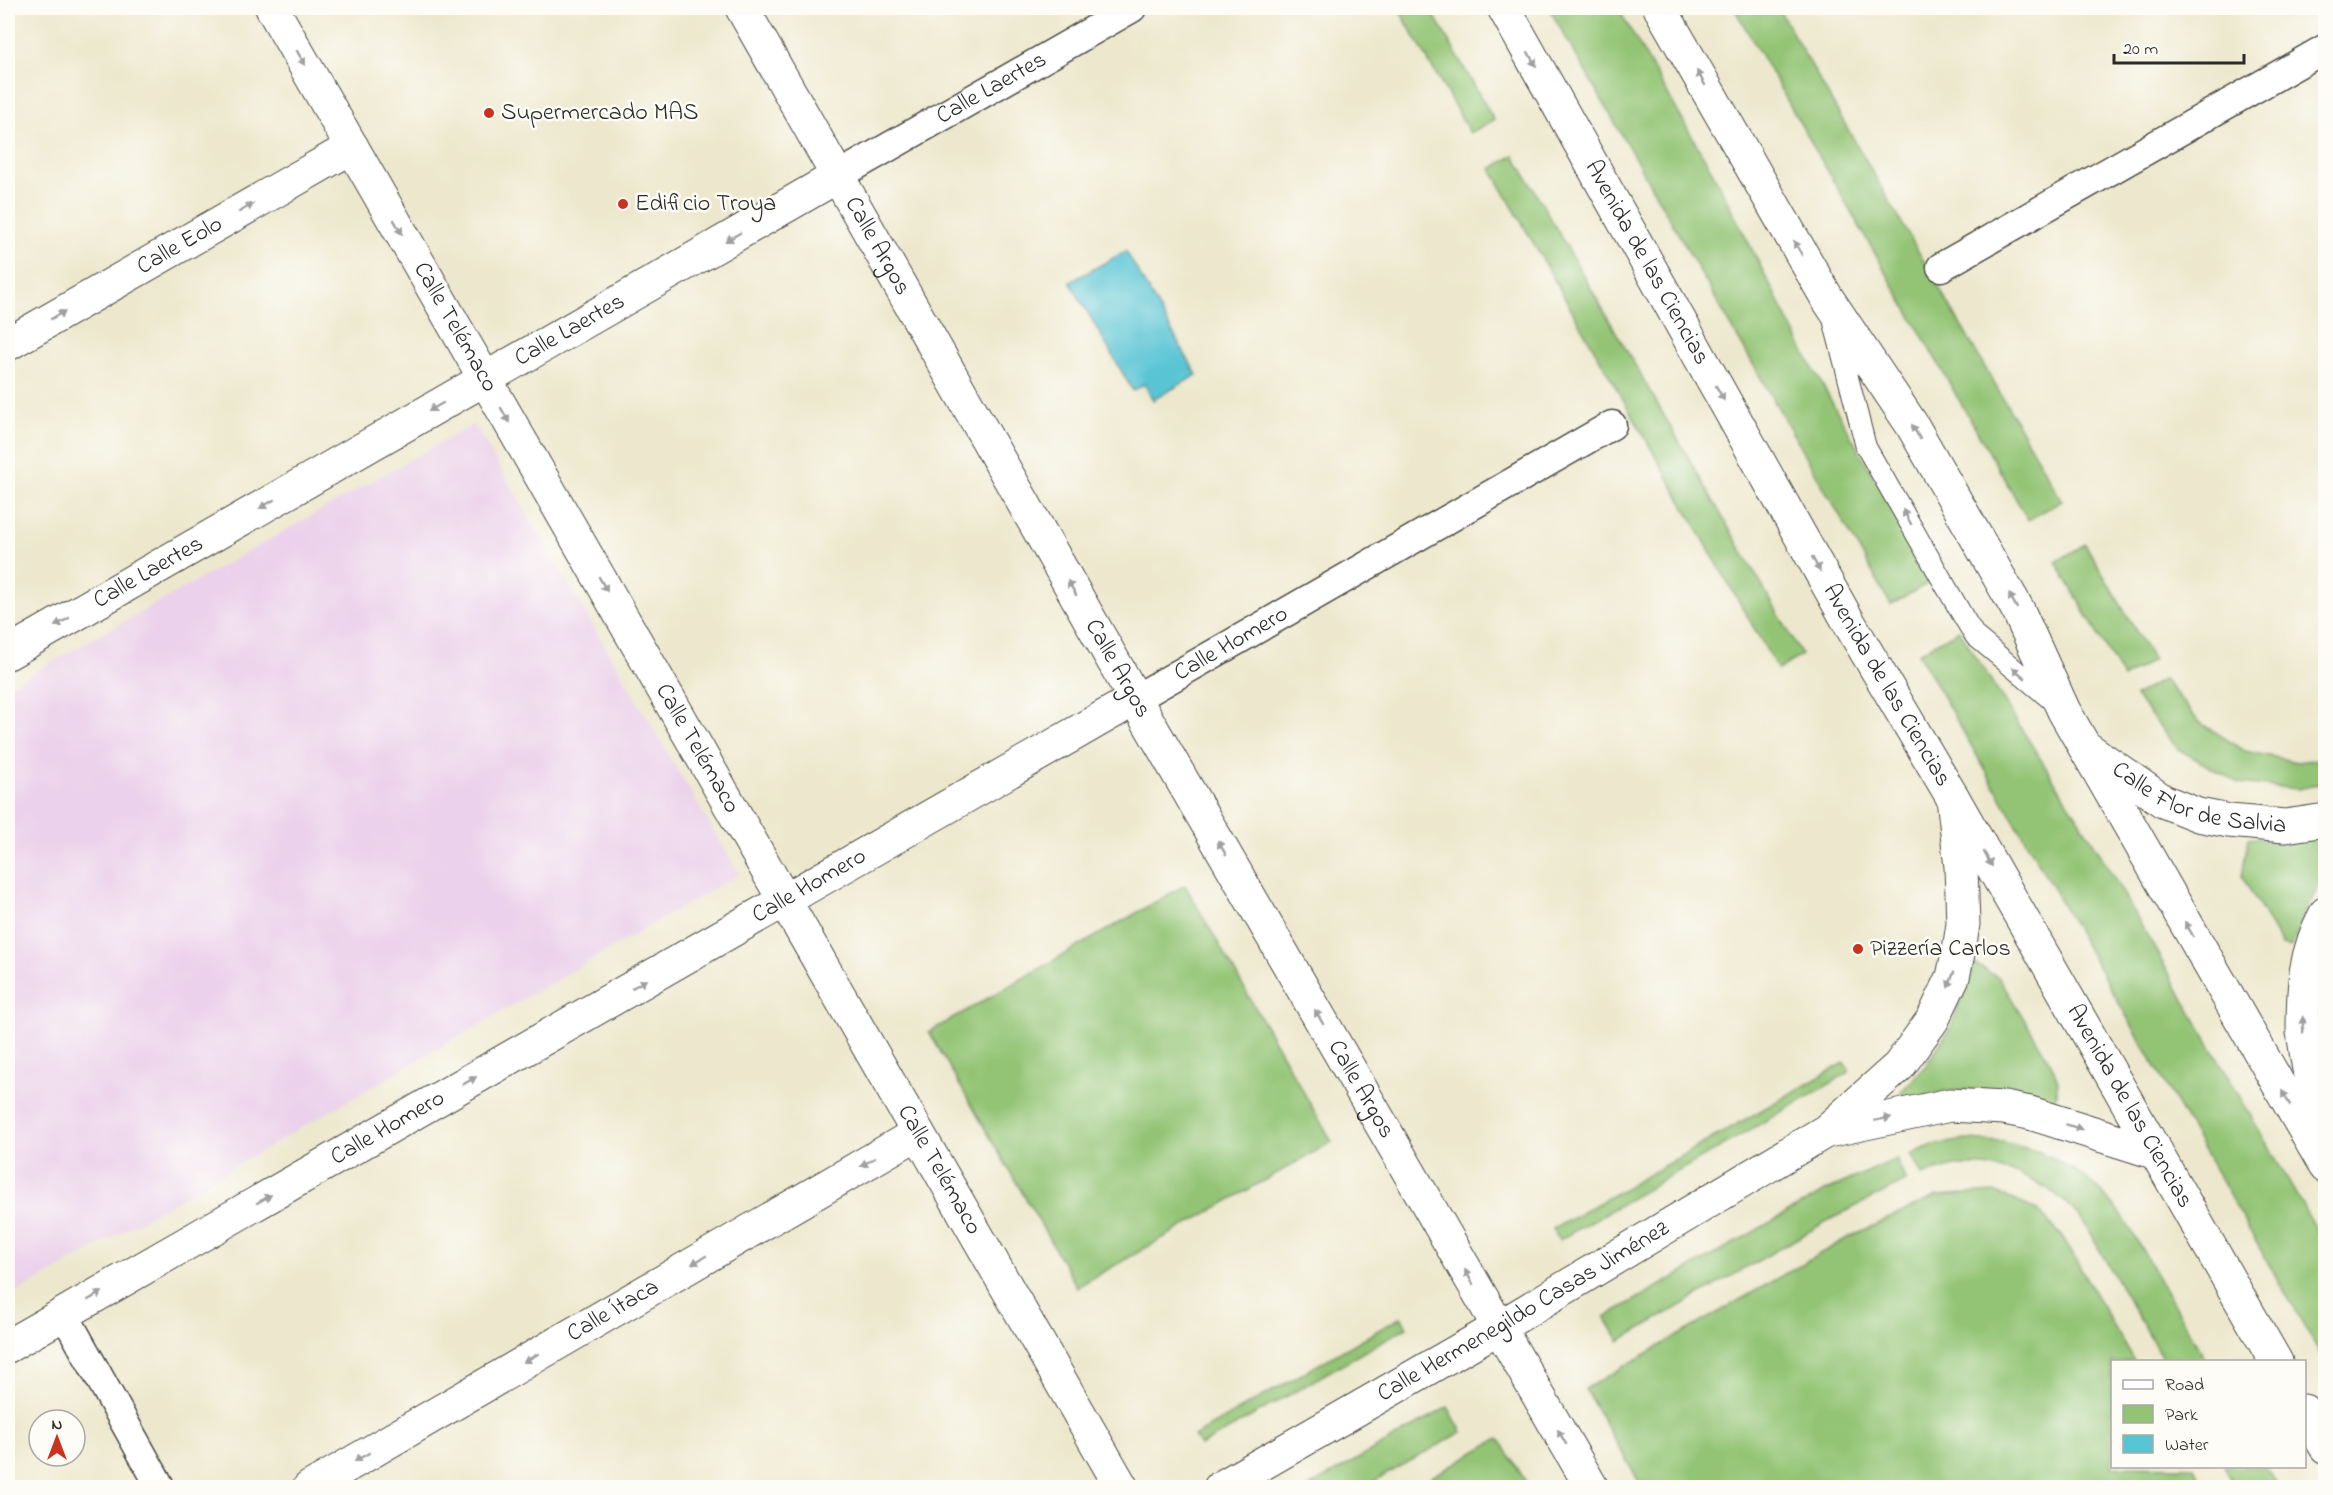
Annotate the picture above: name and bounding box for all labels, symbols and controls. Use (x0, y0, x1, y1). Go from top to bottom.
scale bar (2114, 27, 2244, 65)
text: 20 m (2123, 37, 2158, 63)
street label: Calle Laertes (930, 43, 1053, 134)
one-way arrow (296, 50, 306, 67)
one-way arrow (1527, 50, 1537, 67)
one-way arrow (1696, 70, 1706, 87)
place label: Supermercado MAS (501, 96, 698, 131)
marker: Supermercado MAS (482, 106, 496, 120)
street label: Avenida de las Ciencias (1575, 154, 1719, 371)
place label: Edificio Troya (635, 187, 776, 223)
street label: Calle Argos (835, 190, 920, 302)
marker: Edificio Troya (616, 197, 630, 211)
one-way arrow (238, 202, 254, 213)
street label: Calle Eolo (130, 207, 229, 284)
one-way arrow (393, 219, 403, 236)
one-way arrow (725, 231, 741, 242)
one-way arrow (1793, 239, 1803, 256)
street label: Calle Telémaco (404, 255, 507, 399)
street label: Calle Laertes (508, 285, 632, 376)
one-way arrow (50, 310, 67, 320)
one-way arrow (1715, 385, 1725, 402)
one-way arrow (428, 402, 445, 412)
one-way arrow (500, 407, 511, 423)
one-way arrow (1910, 424, 1921, 440)
one-way arrow (259, 499, 275, 510)
one-way arrow (1902, 508, 1912, 525)
street label: Calle Laertes (87, 527, 210, 618)
one-way arrow (1811, 555, 1821, 572)
one-way arrow (597, 576, 608, 592)
street label: Avenida de las Ciencias (1813, 578, 1960, 793)
one-way arrow (1067, 580, 1078, 596)
one-way arrow (2008, 592, 2018, 609)
street label: Calle Homero (1168, 597, 1295, 690)
street label: Calle Argos (1076, 613, 1160, 725)
one-way arrow (54, 617, 70, 628)
one-way arrow (2011, 667, 2027, 680)
street label: Calle Telémaco (646, 677, 749, 820)
street label: Calle Flor de Salvia (2104, 753, 2288, 844)
street label: Calle Homero (746, 839, 873, 933)
one-way arrow (1216, 840, 1227, 856)
one-way arrow (1983, 851, 1993, 868)
one-way arrow (2184, 920, 2194, 937)
place label: Pizzería Carlos (1870, 932, 2011, 967)
marker: Pizzería Carlos (1851, 942, 1865, 956)
one-way arrow (1945, 972, 1955, 990)
one-way arrow (630, 980, 647, 990)
street label: Avenida de las Ciencias (2057, 998, 2202, 1215)
one-way arrow (1314, 1008, 1324, 1025)
one-way arrow (2299, 1015, 2308, 1034)
street label: Calle Argos (1319, 1033, 1403, 1145)
one-way arrow (461, 1076, 477, 1087)
street label: Calle Homero (324, 1081, 452, 1175)
one-way arrow (2281, 1089, 2291, 1106)
street label: Calle Telémaco (888, 1098, 991, 1242)
one-way arrow (1874, 1114, 1893, 1123)
one-way arrow (2065, 1122, 2083, 1132)
one-way arrow (860, 1157, 876, 1168)
one-way arrow (256, 1194, 272, 1205)
street label: Calle Hermenegildo Casas Jiménez (1371, 1211, 1677, 1411)
one-way arrow (691, 1255, 707, 1266)
one-way arrow (1463, 1269, 1474, 1285)
street label: Calle Ítaca (561, 1270, 666, 1351)
one-way arrow (87, 1291, 103, 1302)
one-way arrow (523, 1353, 539, 1364)
legend (2111, 1360, 2306, 1468)
text: Road (2165, 1373, 2204, 1399)
text: Park (2165, 1403, 2198, 1429)
north arrow (27, 1408, 87, 1468)
text: N (52, 1413, 63, 1437)
one-way arrow (1557, 1428, 1567, 1445)
text: Water (2165, 1433, 2209, 1459)
one-way arrow (354, 1451, 370, 1462)

